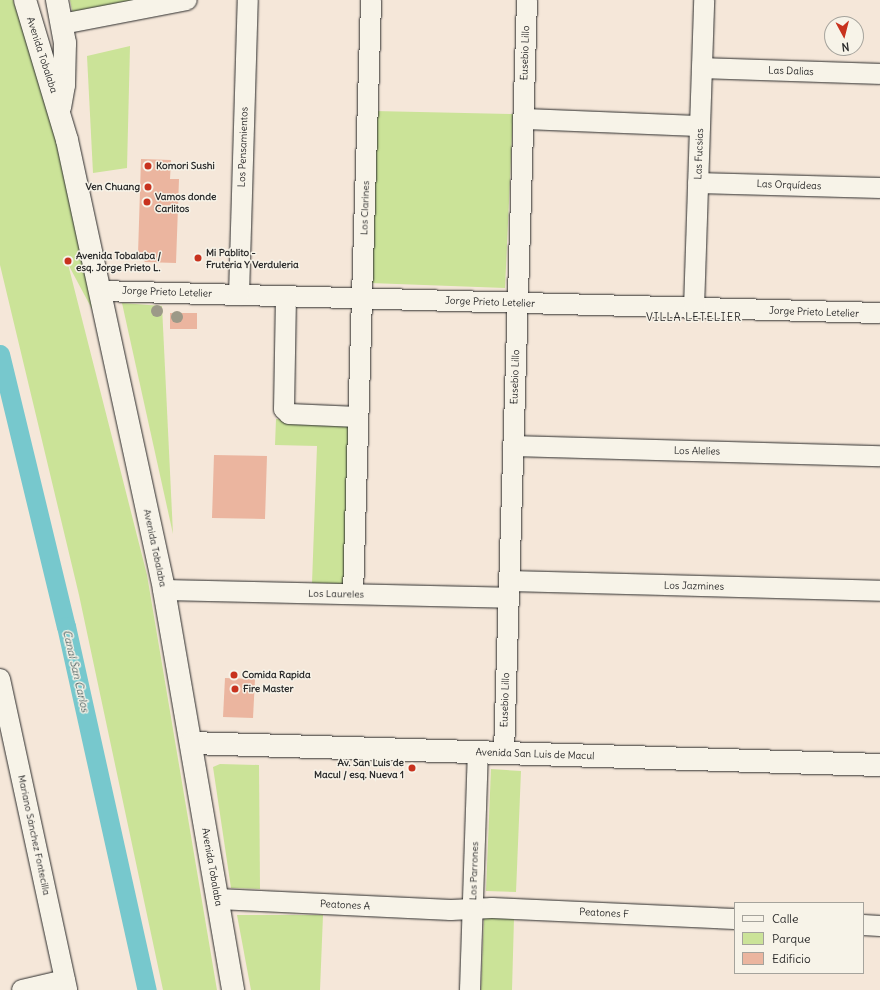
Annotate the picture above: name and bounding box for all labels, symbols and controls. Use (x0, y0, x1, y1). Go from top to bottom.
street label: Avenida Tobalaba (24, 15, 60, 95)
north arrow (824, 16, 864, 56)
street label: Eusebio Lillo (518, 25, 532, 81)
text: N (841, 40, 850, 54)
street label: Las Dalias (768, 64, 814, 78)
street label: Los Pensamientos (236, 107, 250, 187)
street label: Las Fucsias (692, 128, 706, 180)
place label: Komori Sushi (156, 160, 215, 172)
marker: Komori Sushi (143, 161, 153, 171)
street label: Las Orquídeas (756, 178, 822, 192)
place label: Ven Chuang (85, 181, 140, 193)
street label: Los Clarines (358, 181, 372, 235)
marker: Ven Chuang (143, 182, 153, 192)
place label: Vamos donde Carlitos (155, 190, 216, 214)
marker: Vamos donde Carlitos (142, 197, 152, 207)
place label: Mi Pablito - Fruteria Y Verduleria (206, 246, 299, 270)
place label: Avenida Tobalaba / esq. Jorge Prieto L. (76, 249, 161, 272)
marker: Mi Pablito - Fruteria Y Verduleria (193, 253, 203, 263)
marker: Avenida Tobalaba / esq. Jorge Prieto L. (63, 256, 73, 266)
street label: Jorge Prieto Letelier (122, 284, 212, 300)
street label: Jorge Prieto Letelier (445, 294, 535, 310)
street label: Jorge Prieto Letelier (769, 304, 859, 320)
district label: VILLA LETELIER (646, 310, 742, 324)
street label: Eusebio Lillo (508, 349, 522, 405)
street label: Los Alelíes (674, 445, 720, 457)
street label: Avenida Tobalaba (141, 508, 169, 588)
street label: Los Jazmines (664, 579, 724, 593)
street label: Los Laureles (308, 588, 364, 600)
water label: Canal San Carlos (60, 629, 92, 713)
place label: Comida Rapida (242, 669, 311, 681)
marker: Comida Rapida (229, 670, 239, 680)
street label: Eusebio Lillo (498, 672, 512, 728)
place label: Fire Master (243, 683, 293, 695)
marker: Fire Master (230, 684, 240, 694)
street label: Avenida San Luis de Macul (475, 746, 595, 762)
place label: Av. San Luis de Macul / esq. Nueva 1 (314, 756, 404, 780)
marker: Av. San Luis de Macul / esq. Nueva 1 (407, 763, 417, 773)
street label: Mariano Sánchez Fontecilla (15, 774, 53, 896)
street label: Avenida Tobalaba (199, 827, 225, 907)
street label: Los Parrones (467, 841, 481, 901)
street label: Peatones A (320, 898, 370, 912)
legend (734, 902, 864, 974)
street label: Peatones F (579, 906, 629, 920)
text: Calle (772, 911, 799, 926)
text: Parque (772, 931, 811, 946)
text: Edificio (772, 951, 811, 966)

